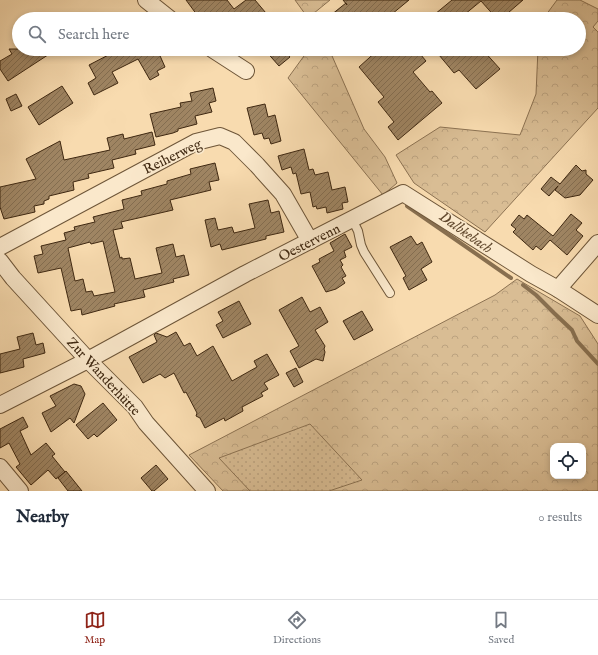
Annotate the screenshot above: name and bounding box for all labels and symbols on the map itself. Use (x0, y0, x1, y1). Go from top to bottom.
street label: Reiherweg (140, 135, 205, 179)
water label: Dalbkebach (435, 207, 497, 258)
street label: Oestervenn (276, 219, 344, 266)
street label: Zur Wanderhütte (62, 334, 145, 420)

